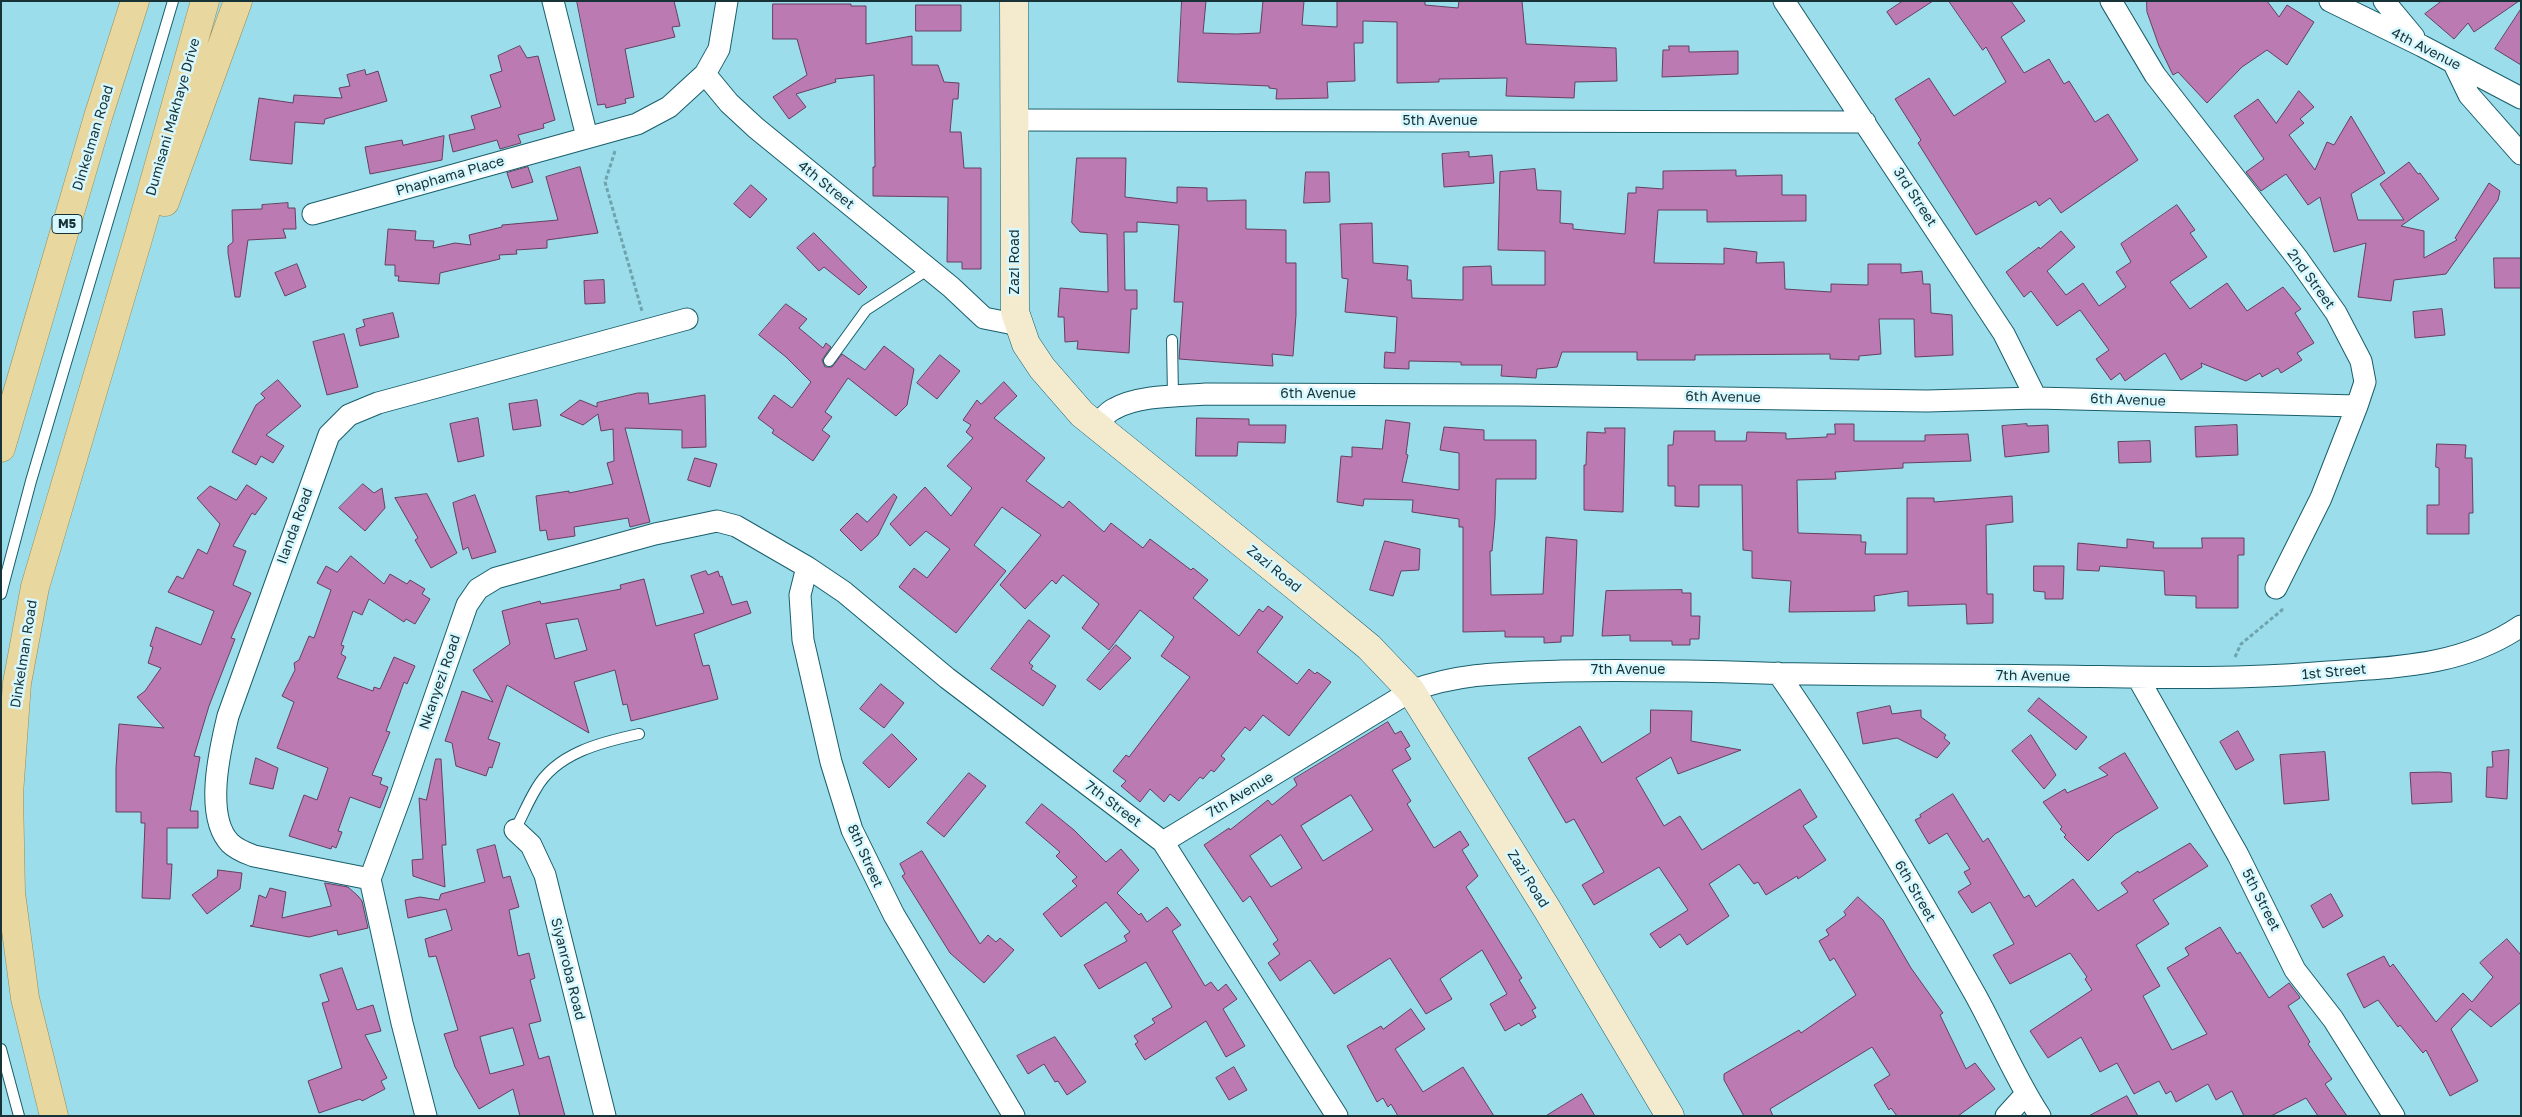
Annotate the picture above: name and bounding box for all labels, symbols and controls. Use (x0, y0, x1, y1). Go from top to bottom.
street label: 4th Avenue (2388, 24, 2464, 74)
street label: Dumisani Makhaye Drive (142, 36, 204, 198)
street label: Dinkelman Road (69, 83, 117, 193)
street label: 5th Avenue (1402, 113, 1478, 129)
street label: Phaphama Place (394, 152, 506, 200)
street label: 4th Street (794, 157, 858, 213)
street label: 3rd Street (1890, 164, 1940, 230)
road number: M5 (52, 214, 82, 233)
street label: Zazi Road (1007, 229, 1023, 295)
street label: 2nd Street (2284, 246, 2338, 312)
street label: 6th Avenue (1280, 386, 1356, 402)
street label: 6th Avenue (1685, 388, 1761, 406)
street label: 6th Avenue (2090, 390, 2166, 410)
street label: Ilanda Road (273, 486, 317, 566)
street label: Zazi Road (1243, 542, 1305, 596)
street label: Dinkelman Road (7, 599, 41, 709)
street label: Nkanyezi Road (416, 632, 464, 732)
street label: 1st Street (2301, 661, 2367, 683)
street label: 7th Avenue (1591, 662, 1665, 678)
street label: 7th Avenue (1996, 667, 2070, 685)
street label: 7th Avenue (1204, 769, 1276, 821)
street label: 7th Street (1081, 777, 1145, 831)
street label: 8th Street (844, 822, 886, 890)
street label: Zazi Road (1504, 847, 1552, 911)
street label: 6th Street (1891, 858, 1939, 924)
street label: 5th Street (2238, 866, 2284, 934)
street label: Siyanroba Road (547, 916, 589, 1022)

